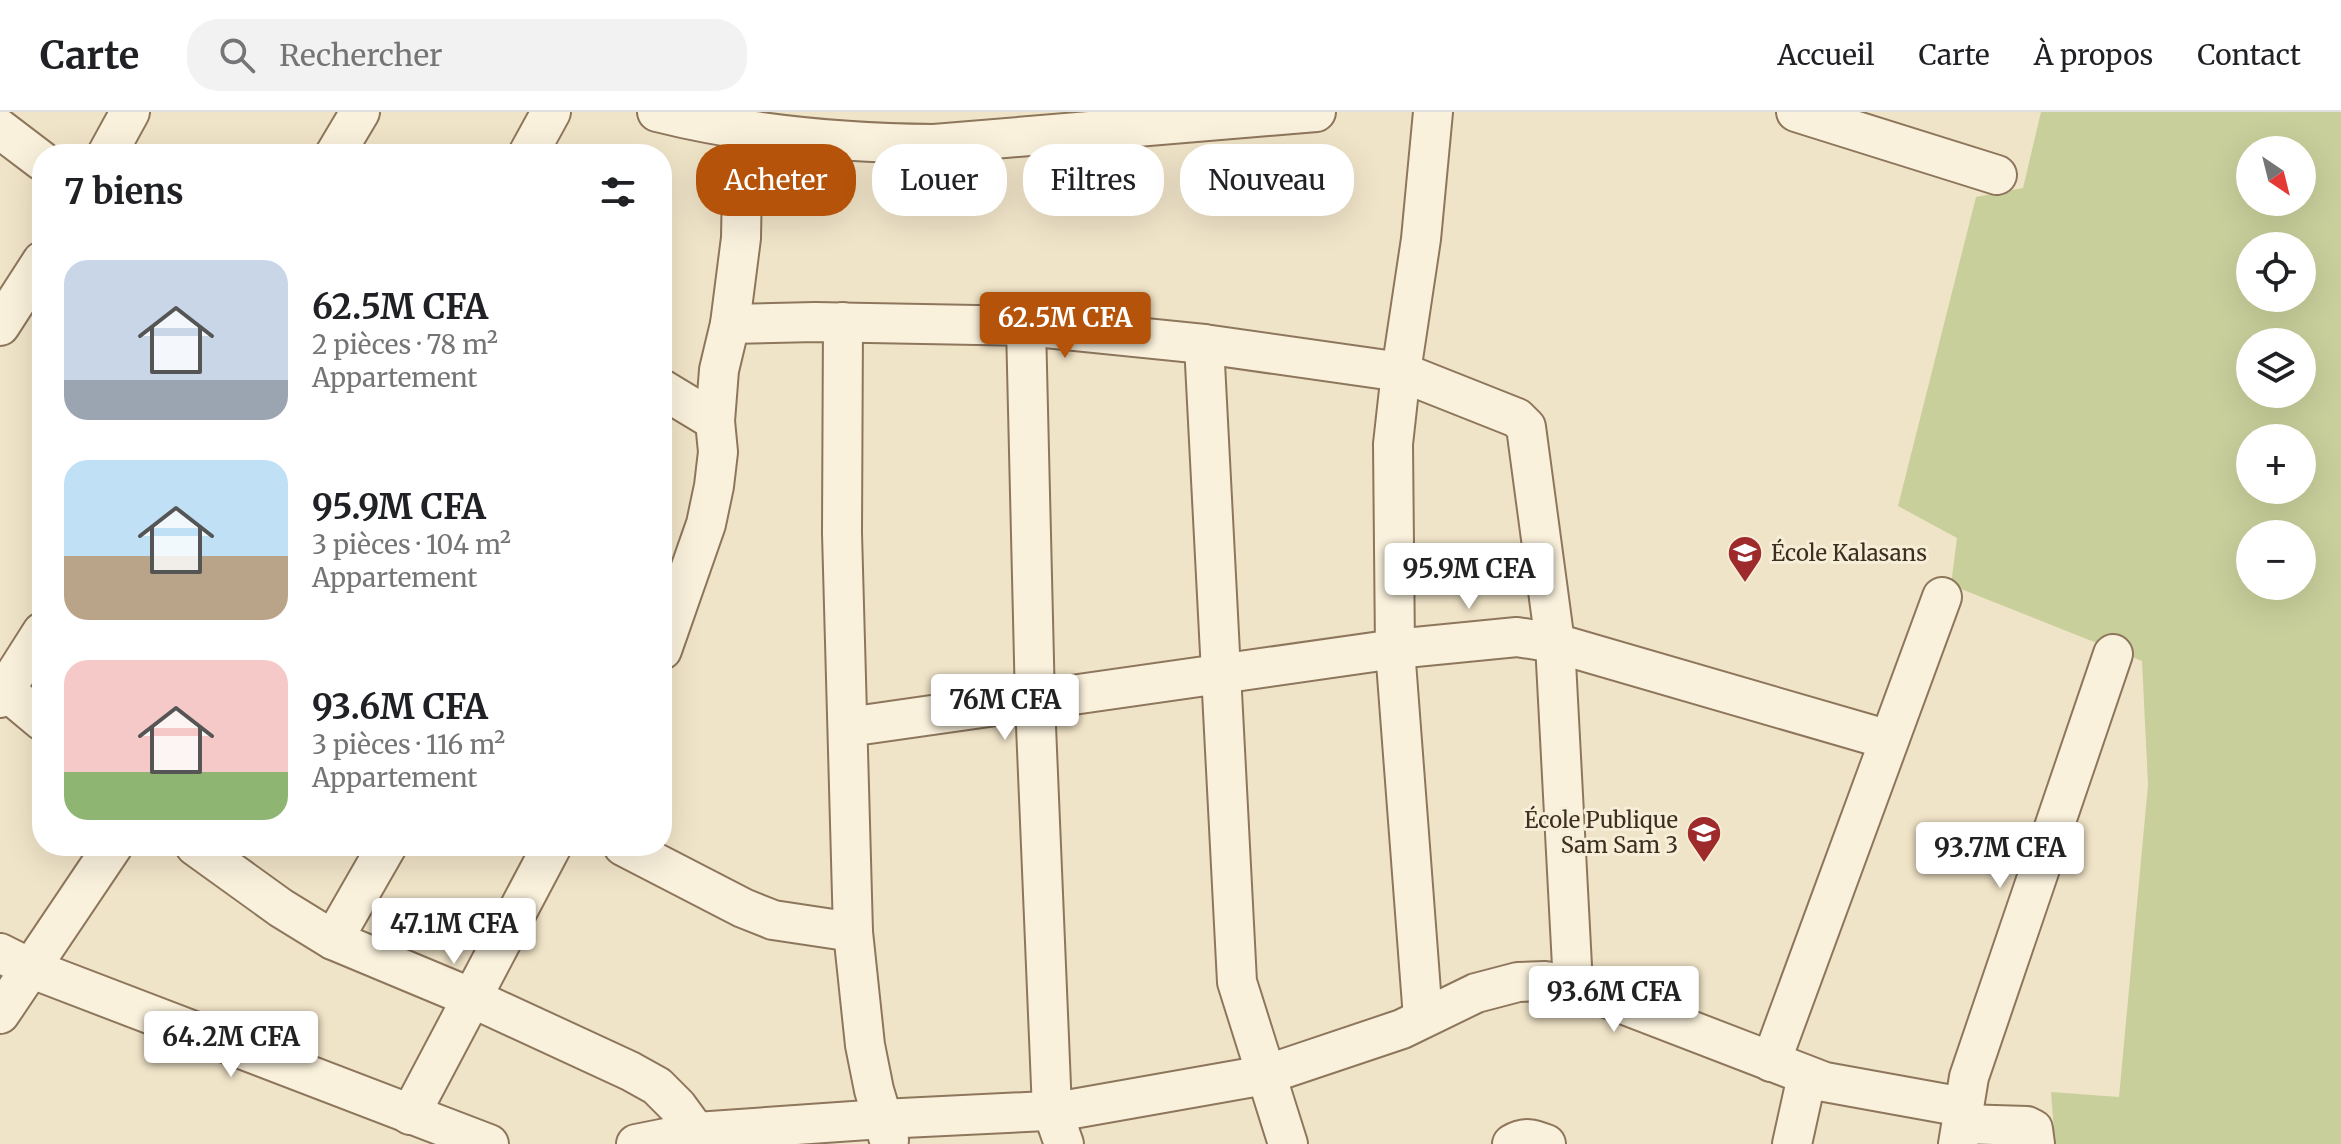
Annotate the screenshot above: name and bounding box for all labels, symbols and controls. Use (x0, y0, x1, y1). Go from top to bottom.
search box (187, 19, 747, 91)
text: Carte (40, 32, 139, 79)
icon: search (215, 33, 259, 77)
text: Rechercher (279, 36, 443, 74)
text: Accueil (1777, 37, 1875, 73)
text: Carte (1919, 37, 1990, 73)
text: À propos (2034, 37, 2153, 73)
text: Contact (2197, 37, 2301, 73)
north arrow (2236, 136, 2316, 216)
map controls (2236, 136, 2316, 600)
chip: Acheter (696, 144, 856, 216)
chip: Louer (872, 144, 1007, 216)
chip: Filtres (1023, 144, 1164, 216)
chip: Nouveau (1180, 144, 1354, 216)
icon: filters (596, 170, 640, 214)
text: 7 biens (64, 171, 184, 213)
button: locate (2236, 232, 2316, 312)
text: 62.5M CFA (312, 286, 488, 328)
icon: home (128, 292, 224, 388)
pin: 62.5M CFA (973, 292, 1157, 360)
text: 62.5M CFA (998, 301, 1132, 334)
text: 2 pièces · 78 m² (312, 328, 498, 361)
button: layers (2236, 328, 2316, 408)
text: Appartement (312, 361, 477, 394)
button: + (2236, 424, 2316, 504)
text: 95.9M CFA (312, 486, 486, 528)
icon: home (128, 492, 224, 588)
button: − (2236, 520, 2316, 600)
text: 3 pièces · 104 m² (312, 528, 511, 561)
school or university icon: École Kalasans (1726, 534, 1764, 584)
place label: École Kalasans (1771, 538, 1927, 567)
pin: 95.9M CFA (1377, 543, 1561, 611)
text: 95.9M CFA (1403, 552, 1535, 585)
text: Appartement (312, 561, 477, 594)
pin: 76M CFA (931, 674, 1079, 742)
text: 76M CFA (949, 683, 1061, 716)
text: 93.6M CFA (312, 686, 488, 728)
icon: home (128, 692, 224, 788)
text: 3 pièces · 116 m² (312, 728, 505, 761)
text: Appartement (312, 761, 477, 794)
place label: École Publique Sam Sam 3 (1524, 805, 1678, 859)
school or university icon: École Publique Sam Sam 3 (1685, 814, 1723, 864)
pin: 93.7M CFA (1908, 822, 2092, 890)
text: 93.7M CFA (1934, 831, 2066, 864)
pin: 47.1M CFA (362, 898, 546, 966)
text: 47.1M CFA (390, 907, 518, 940)
pin: 93.6M CFA (1522, 966, 1706, 1034)
text: 93.6M CFA (1547, 975, 1681, 1008)
pin: 64.2M CFA (139, 1011, 323, 1079)
text: 64.2M CFA (162, 1020, 300, 1053)

